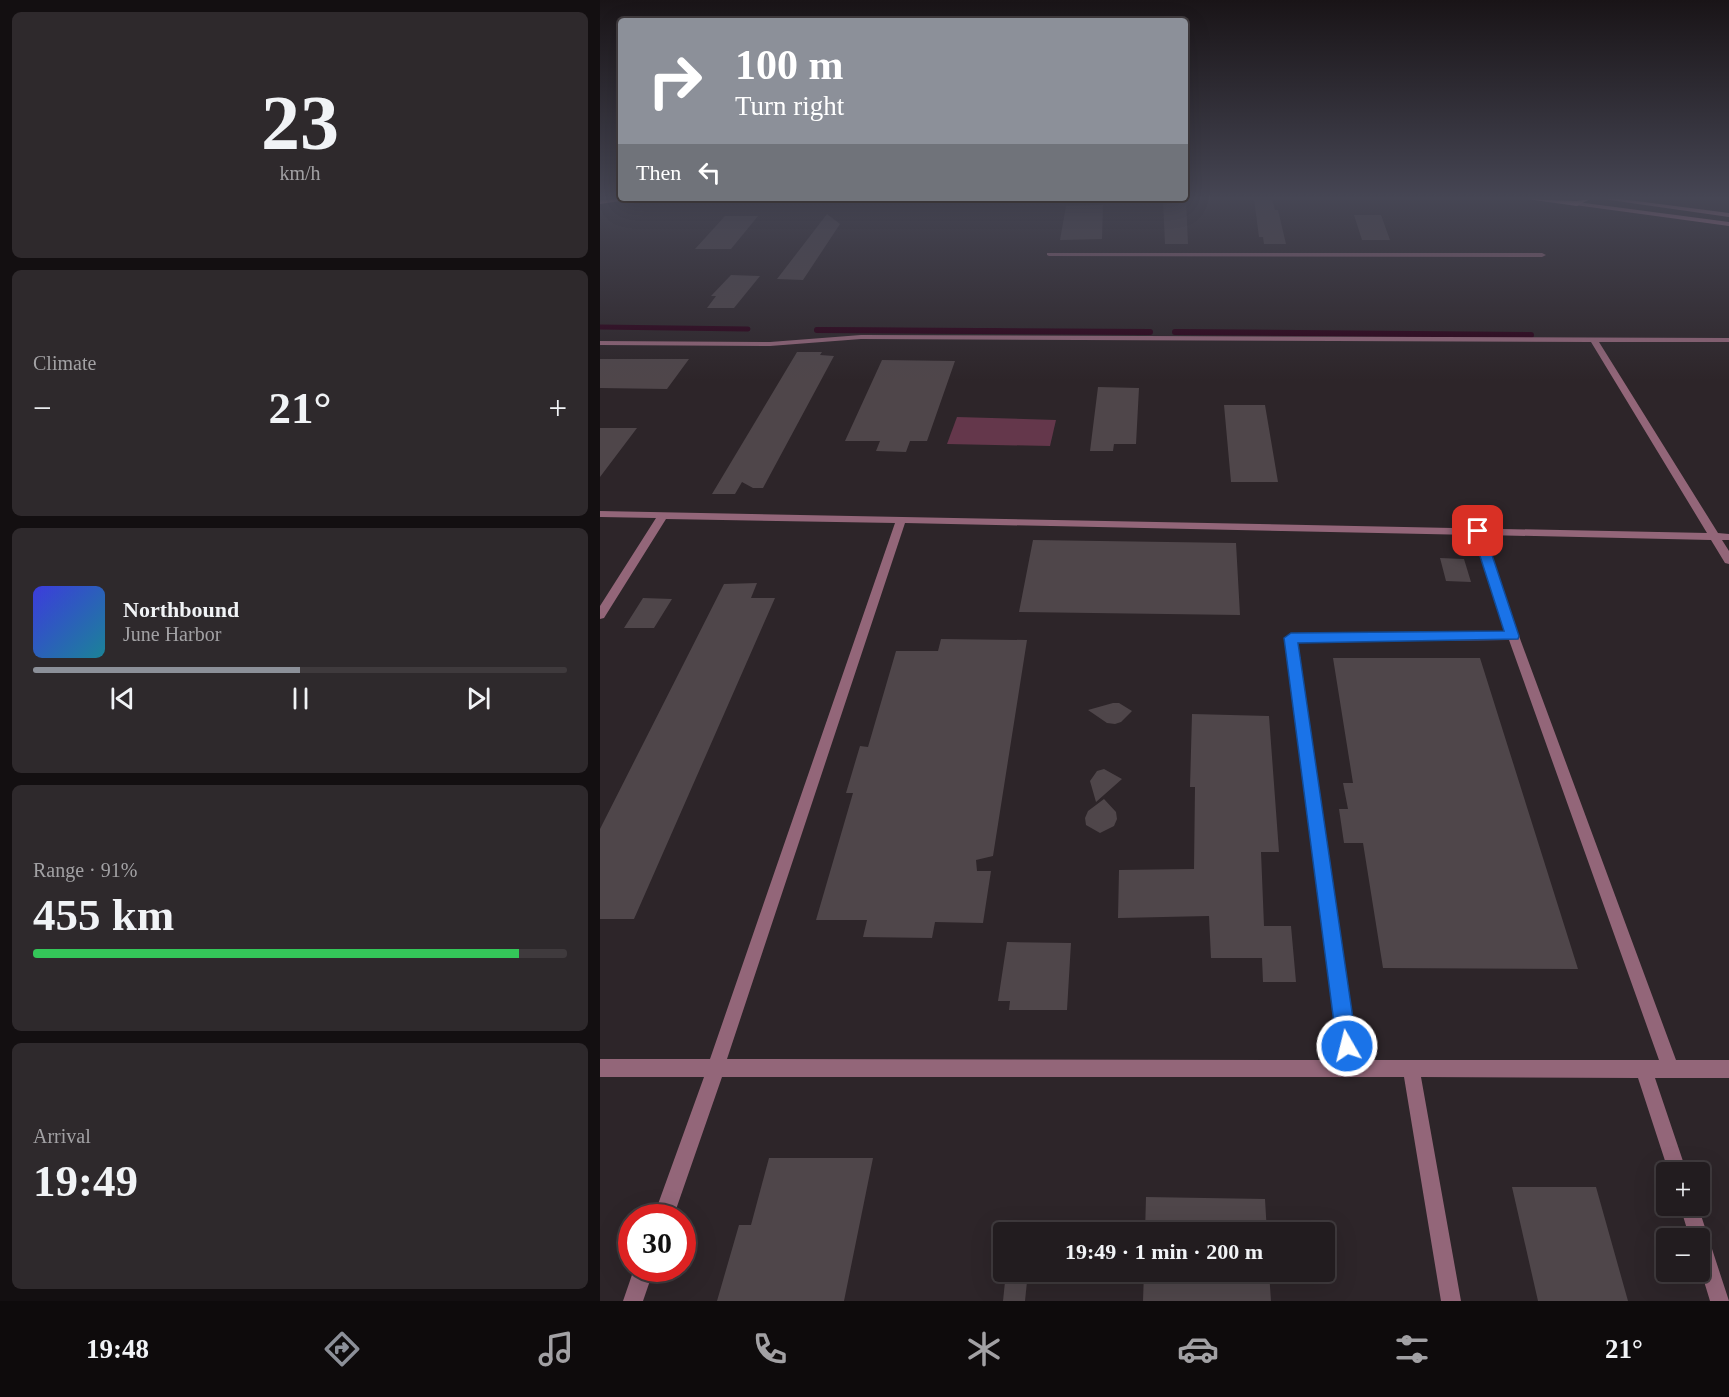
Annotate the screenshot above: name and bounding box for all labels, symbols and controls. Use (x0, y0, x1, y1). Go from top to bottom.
icon: right (636, 42, 714, 120)
text: 100 m (735, 42, 844, 88)
text: 23 (261, 79, 339, 166)
text: Turn right (735, 91, 844, 121)
icon: left (693, 156, 726, 189)
text: Then (636, 160, 681, 185)
text: km/h (279, 162, 321, 184)
text: Climate (33, 352, 96, 374)
text: 21° (269, 383, 332, 433)
text: − (33, 390, 52, 426)
text: + (548, 390, 567, 426)
pin (1452, 505, 1503, 556)
icon: arrive (1461, 514, 1494, 547)
text: Northbound (123, 597, 239, 622)
text: June Harbor (123, 623, 221, 645)
icon: previous (106, 682, 139, 715)
icon: pause (284, 682, 317, 715)
icon: next (462, 682, 495, 715)
text: Range · 91% (33, 859, 137, 881)
text: 455 km (33, 890, 174, 940)
position arrow (1315, 1014, 1379, 1078)
text: Arrival (33, 1125, 91, 1147)
text: 19:49 (33, 1156, 138, 1206)
map controls (1656, 1162, 1710, 1282)
button: + (1656, 1162, 1710, 1216)
speed limit sign: 30 (618, 1204, 696, 1282)
button: − (1656, 1228, 1710, 1282)
text: 19:49 · 1 min · 200 m (1065, 1239, 1263, 1264)
icon: directions (321, 1328, 363, 1370)
icon: music (535, 1328, 577, 1370)
icon: phone (749, 1328, 791, 1370)
icon: climate (963, 1328, 1005, 1370)
icon: car (1177, 1328, 1219, 1370)
icon: filters (1391, 1328, 1433, 1370)
text: 19:48 (86, 1334, 149, 1364)
text: 21° (1605, 1334, 1643, 1364)

